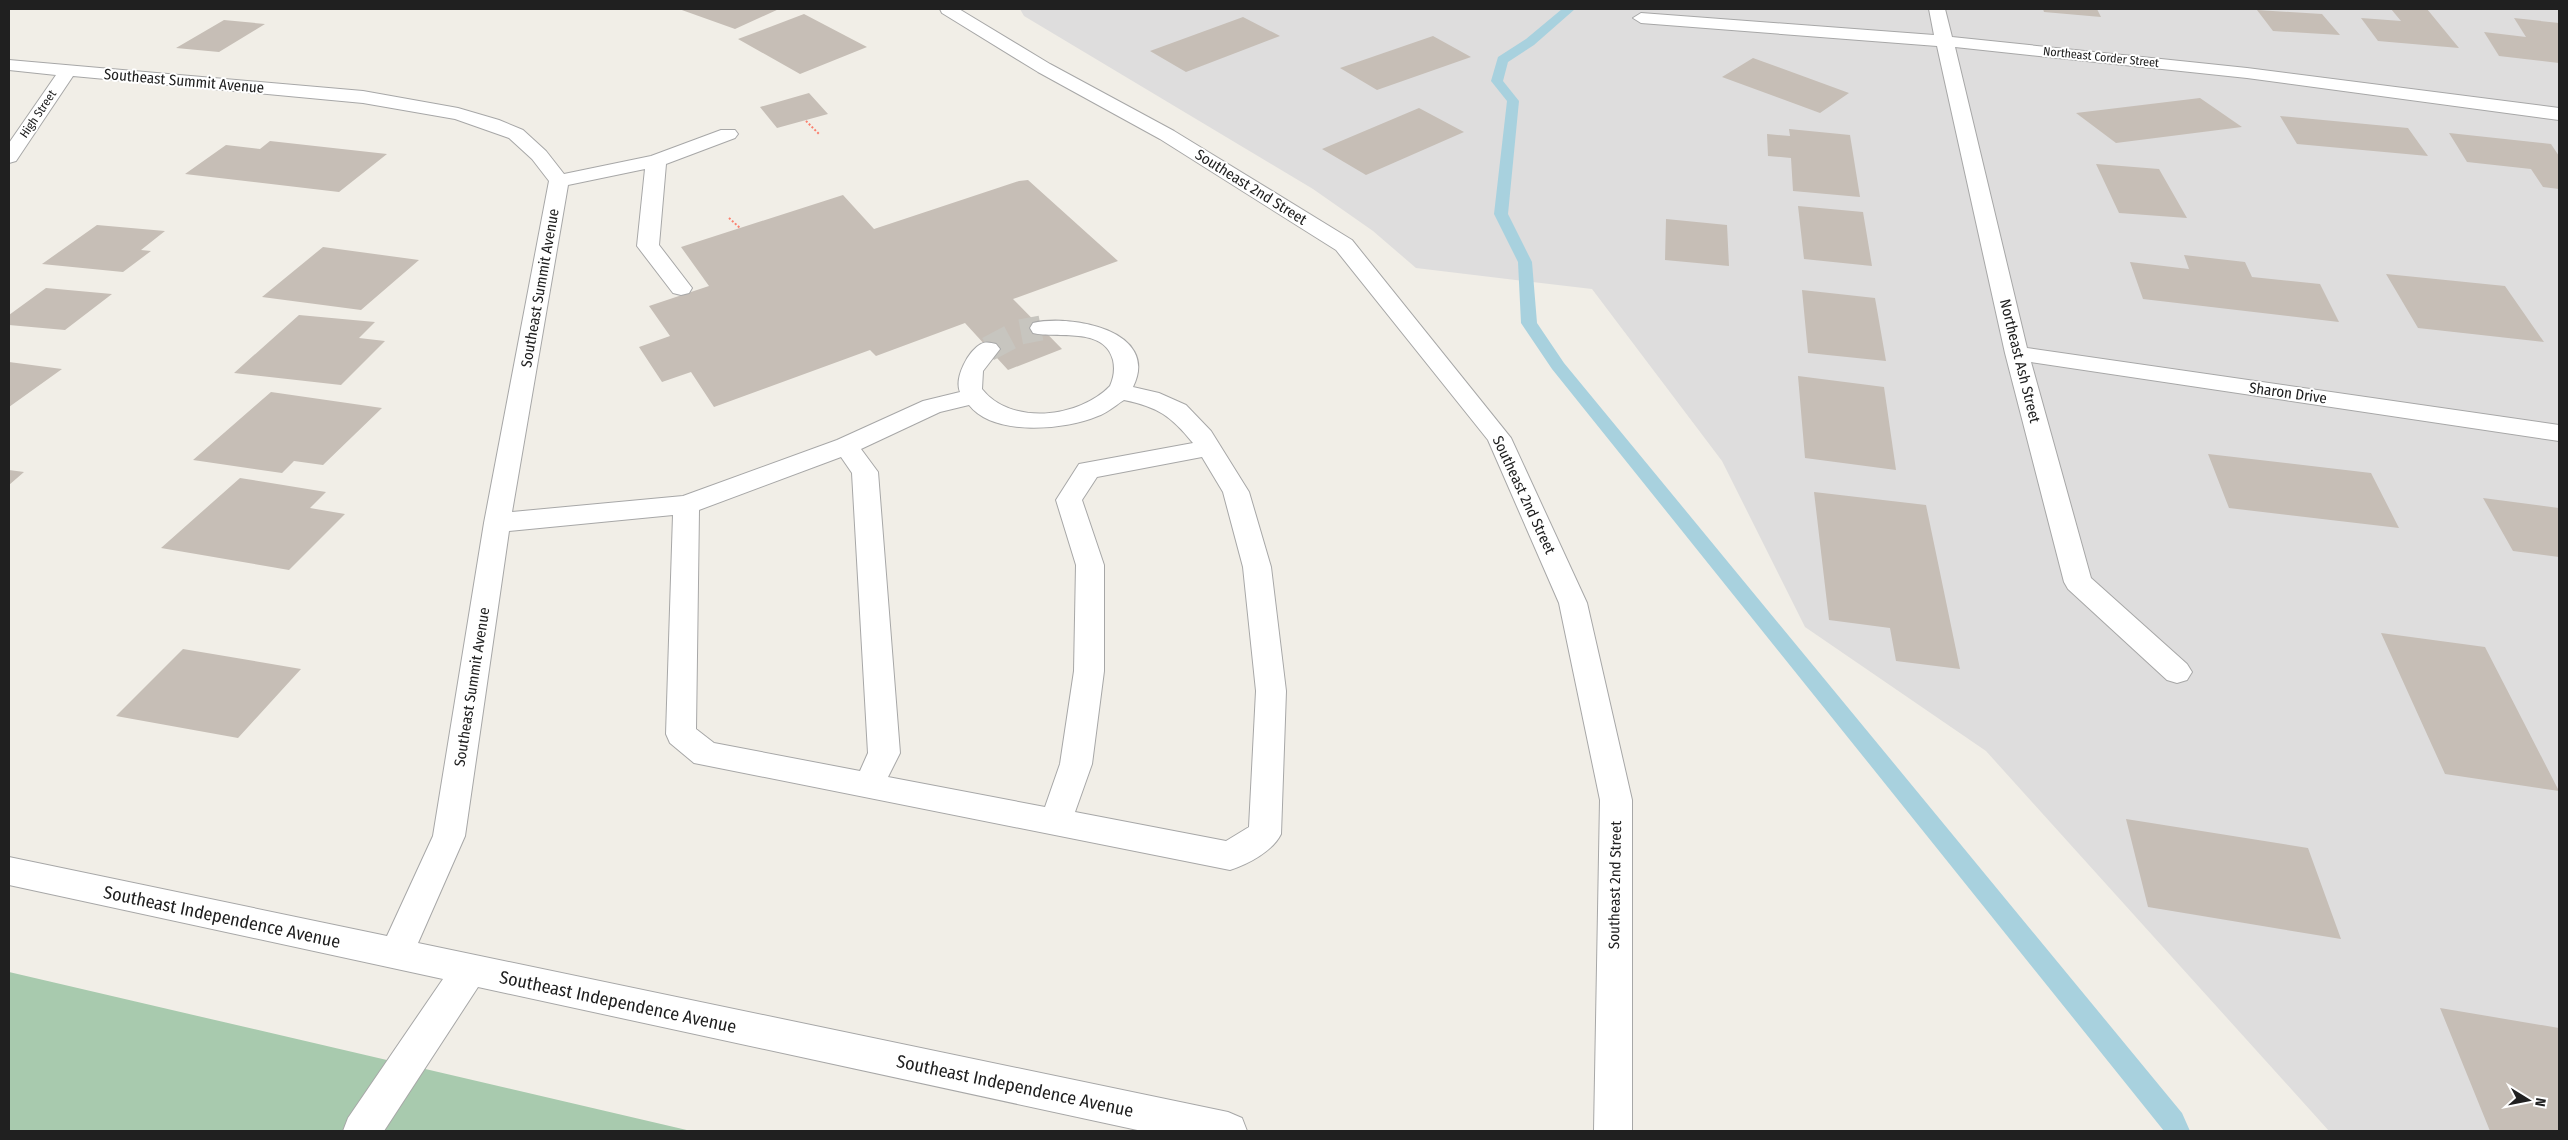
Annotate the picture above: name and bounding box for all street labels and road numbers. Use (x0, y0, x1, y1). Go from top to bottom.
street label: Northeast Corder Street (2042, 44, 2160, 70)
street label: Southeast Summit Avenue (103, 65, 265, 97)
street label: High Street (17, 87, 59, 141)
street label: Southeast 2nd Street (1192, 145, 1310, 229)
street label: Southeast Summit Avenue (517, 207, 563, 369)
street label: Northeast Ash Street (1996, 297, 2044, 425)
street label: Sharon Drive (2248, 379, 2328, 407)
street label: Southeast 2nd Street (1489, 433, 1559, 557)
street label: Southeast Summit Avenue (451, 606, 493, 768)
street label: Southeast 2nd Street (1605, 821, 1625, 949)
street label: Southeast Independence Avenue (102, 881, 343, 953)
street label: Southeast Independence Avenue (498, 966, 739, 1038)
street label: Southeast Independence Avenue (895, 1050, 1136, 1122)

